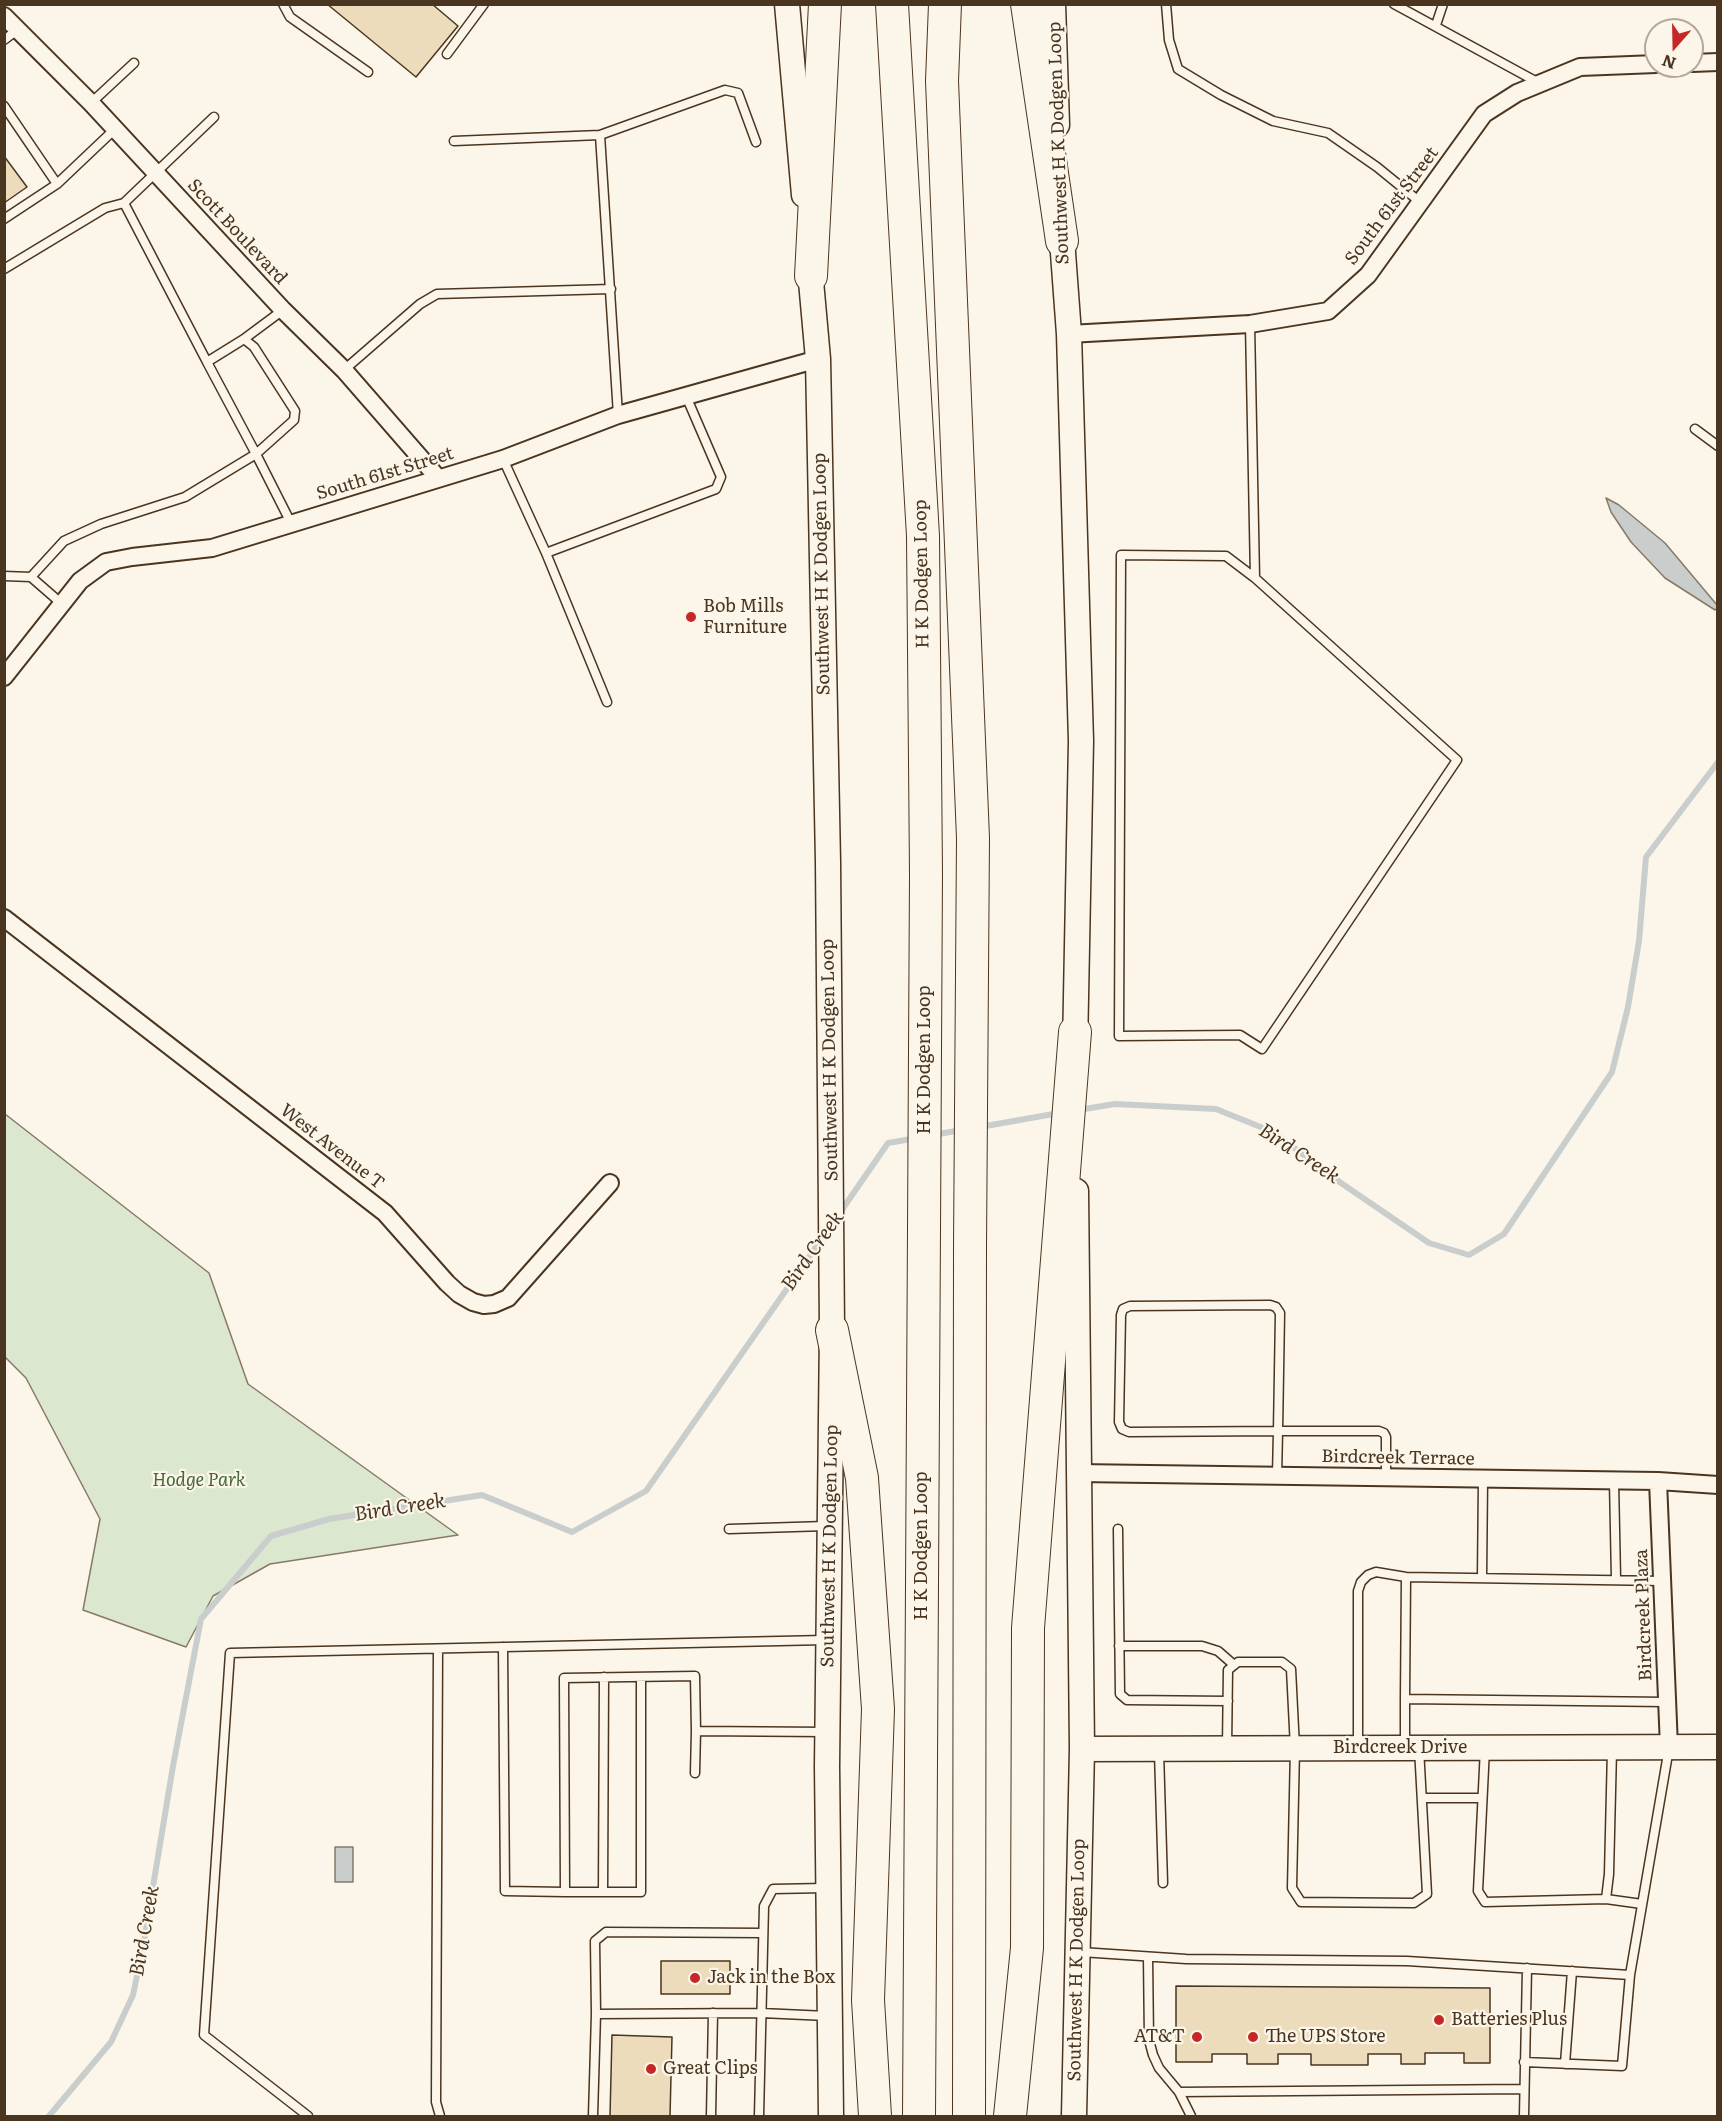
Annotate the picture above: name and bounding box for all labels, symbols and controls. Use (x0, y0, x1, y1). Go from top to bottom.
north arrow (1644, 18, 1704, 78)
street label: Southwest H K Dodgen Loop (1044, 21, 1074, 265)
text: N (1658, 49, 1679, 77)
street label: South 61st Street (1341, 143, 1443, 269)
street label: Scott Boulevard (183, 175, 291, 289)
street label: South 61st Street (314, 443, 456, 505)
street label: Southwest H K Dodgen Loop (809, 452, 835, 696)
street label: H K Dodgen Loop (910, 499, 934, 649)
place label: Bob Mills Furniture (703, 596, 787, 638)
marker: Bob Mills Furniture (684, 610, 698, 624)
street label: Southwest H K Dodgen Loop (817, 938, 843, 1182)
street label: H K Dodgen Loop (914, 985, 936, 1135)
street label: West Avenue T (276, 1100, 388, 1194)
water label: Bird Creek (1254, 1119, 1344, 1189)
water label: Bird Creek (777, 1206, 849, 1296)
street label: Southwest H K Dodgen Loop (817, 1424, 843, 1668)
street label: Birdcreek Terrace (1321, 1446, 1475, 1470)
park label: Hodge Park (152, 1470, 246, 1492)
street label: H K Dodgen Loop (911, 1471, 933, 1621)
water label: Bird Creek (353, 1489, 447, 1527)
street label: Birdcreek Plaza (1631, 1548, 1657, 1682)
street label: Birdcreek Drive (1333, 1737, 1467, 1759)
street label: Southwest H K Dodgen Loop (1064, 1838, 1090, 2082)
water label: Bird Creek (125, 1884, 165, 1978)
place label: Jack in the Box (707, 1967, 835, 1989)
marker: Jack in the Box (688, 1971, 702, 1985)
place label: Batteries Plus (1451, 2009, 1567, 2031)
marker: Batteries Plus (1432, 2013, 1446, 2027)
place label: AT&T (1134, 2026, 1185, 2048)
place label: The UPS Store (1265, 2026, 1386, 2048)
marker: AT&T (1190, 2030, 1204, 2044)
marker: The UPS Store (1246, 2030, 1260, 2044)
place label: Great Clips (663, 2058, 758, 2080)
marker: Great Clips (644, 2062, 658, 2076)

